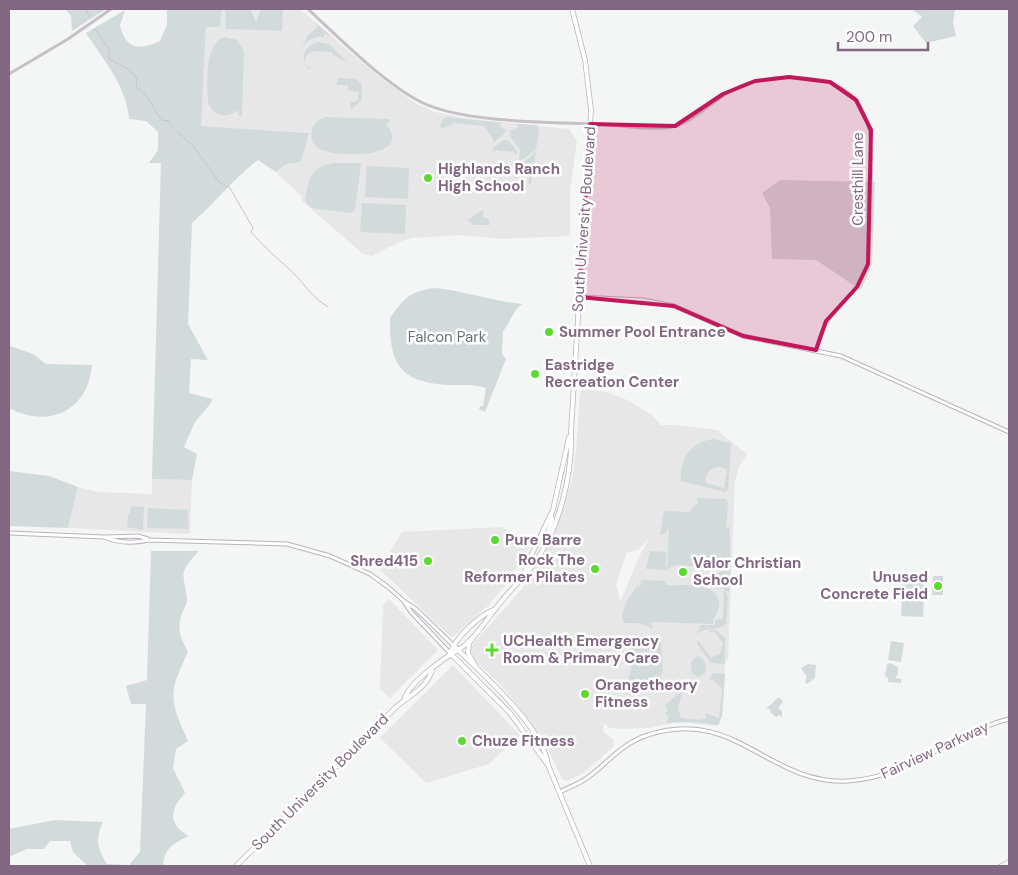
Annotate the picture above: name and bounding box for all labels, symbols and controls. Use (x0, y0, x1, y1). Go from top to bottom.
scale bar (838, 20, 928, 52)
text: 200 m (846, 27, 892, 47)
street label: South University Boulevard (568, 125, 600, 313)
street label: Cresthill Lane (848, 132, 868, 226)
place label: Highlands Ranch High School (438, 159, 560, 196)
marker: Highlands Ranch High School (422, 172, 434, 184)
place label: Summer Pool Entrance (559, 322, 726, 342)
marker: Summer Pool Entrance (543, 326, 555, 338)
park label: Falcon Park (408, 327, 487, 347)
place label: Eastridge Recreation Center (545, 355, 679, 392)
marker: Eastridge Recreation Center (529, 368, 541, 380)
place label: Pure Barre (505, 530, 582, 550)
marker: Pure Barre (489, 534, 501, 546)
place label: Rock The Reformer Pilates (464, 550, 585, 587)
place label: Shred415 (350, 551, 418, 571)
place label: Valor Christian School (693, 553, 801, 590)
marker: Shred415 (422, 555, 434, 567)
marker: Rock The Reformer Pilates (589, 563, 601, 575)
marker: Valor Christian School (677, 566, 689, 578)
place label: Unused Concrete Field (820, 567, 928, 604)
marker: Unused Concrete Field (932, 580, 944, 592)
place label: UCHealth Emergency Room & Primary Care (503, 631, 659, 668)
marker: UCHealth Emergency Room & Primary Care (485, 643, 499, 657)
place label: Orangetheory Fitness (595, 675, 698, 712)
marker: Orangetheory Fitness (579, 688, 591, 700)
street label: South University Boulevard (247, 709, 393, 855)
street label: Fairview Parkway (878, 716, 993, 784)
place label: Chuze Fitness (472, 731, 575, 751)
marker: Chuze Fitness (456, 735, 468, 747)

